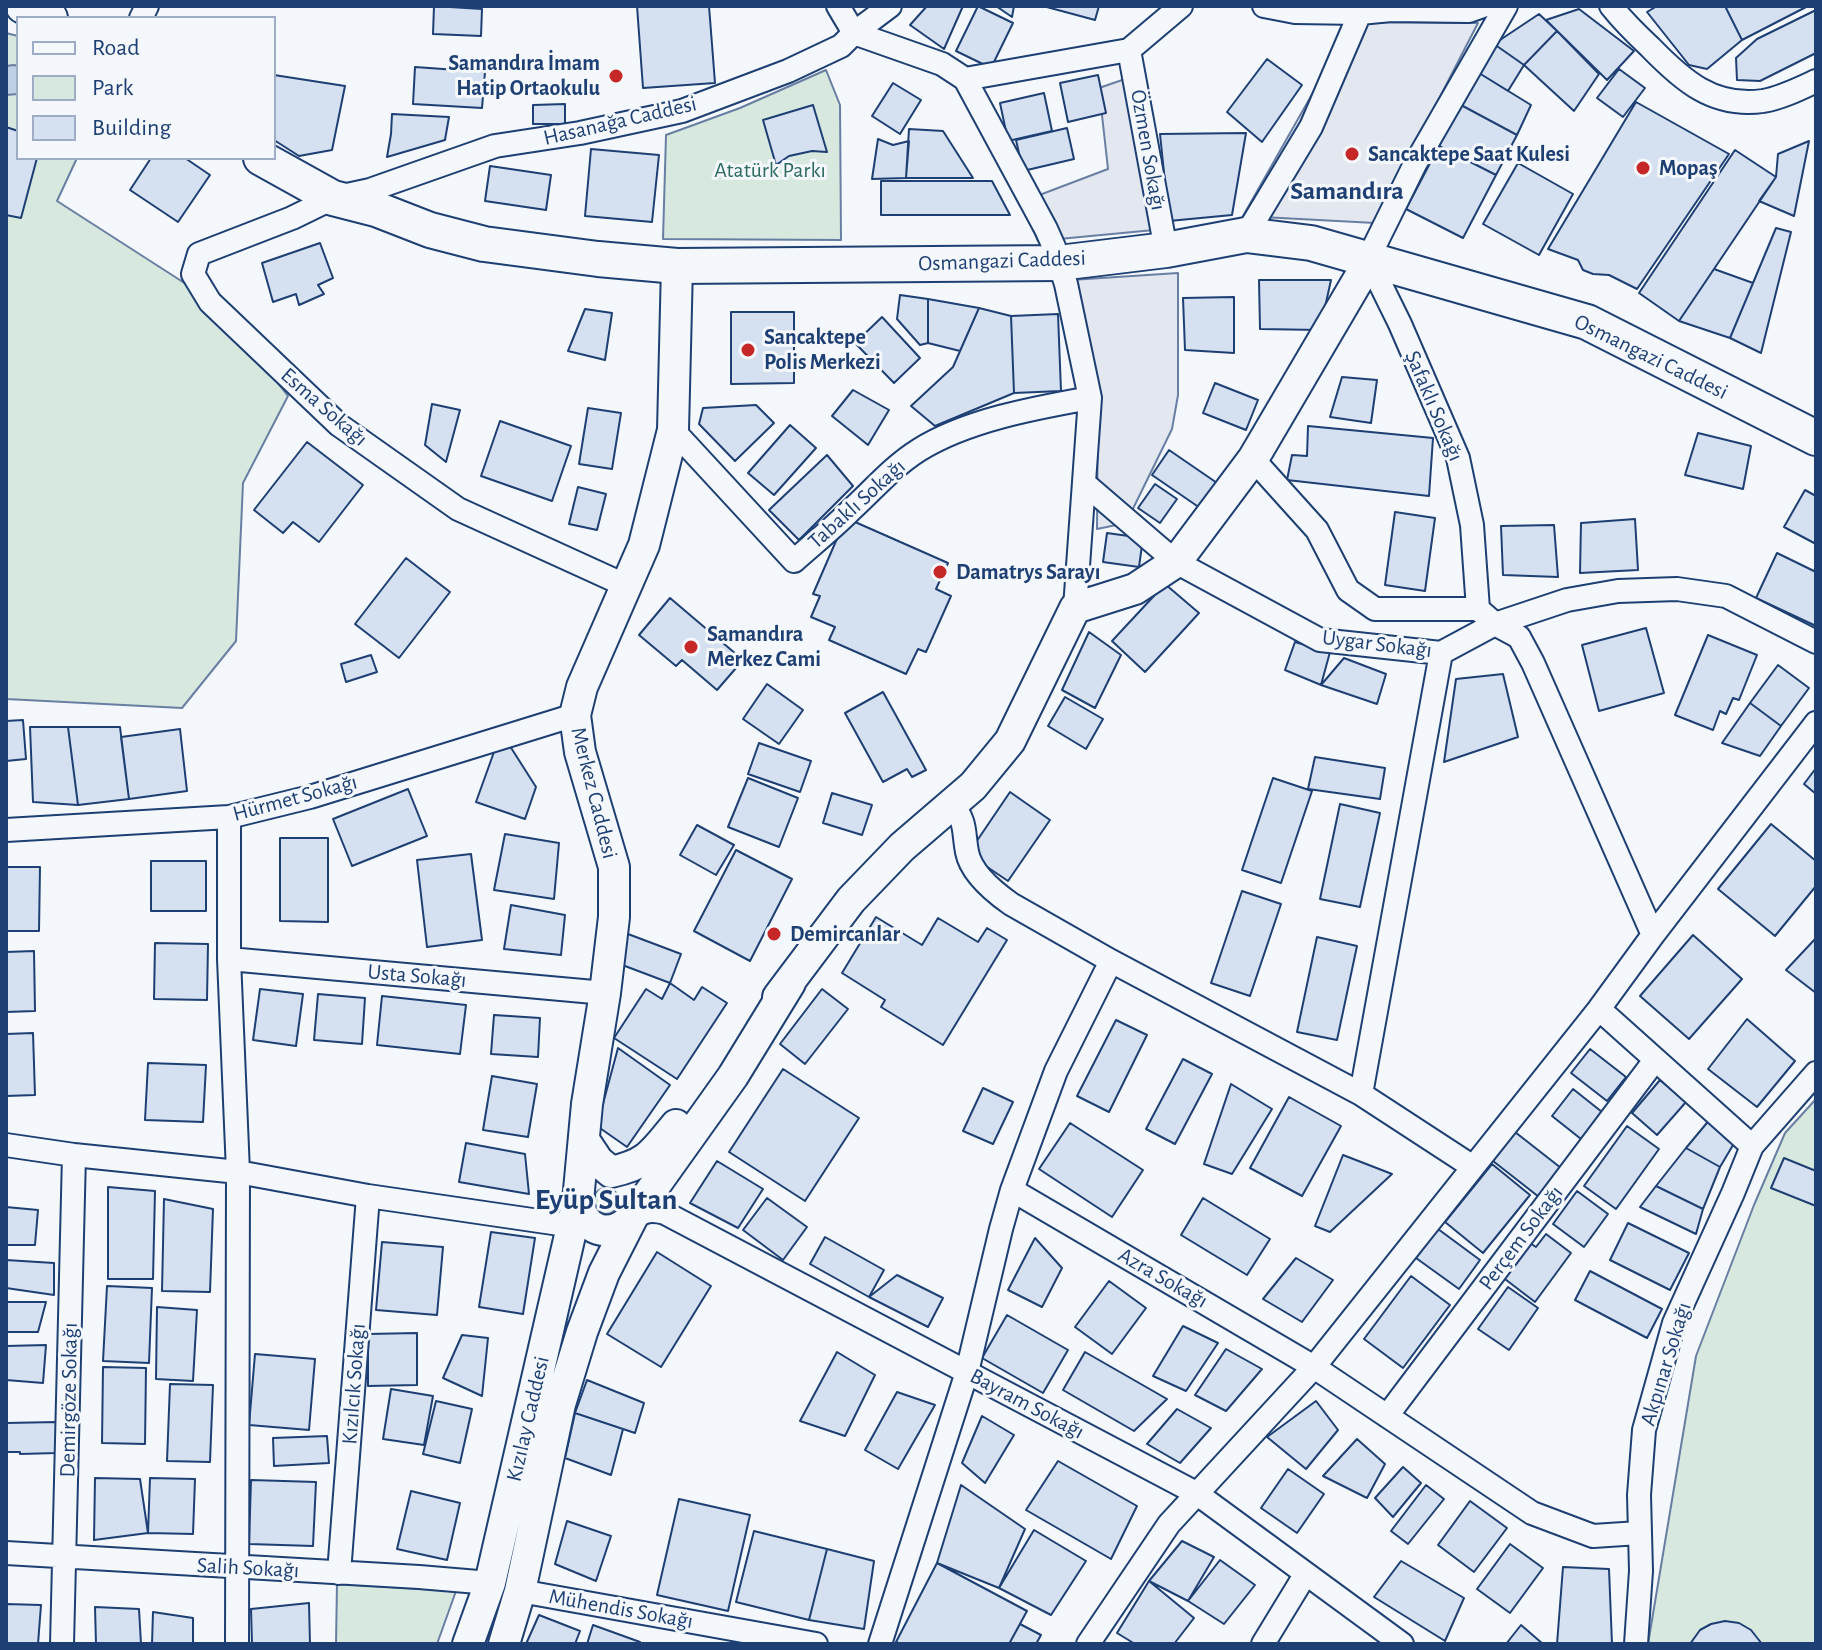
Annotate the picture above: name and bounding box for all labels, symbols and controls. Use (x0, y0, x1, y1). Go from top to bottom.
legend (16, 16, 276, 160)
text: Road (92, 36, 140, 60)
place label: Samandıra İmam Hatip Ortaokulu (448, 50, 600, 102)
marker: Samandıra İmam Hatip Ortaokulu (607, 67, 625, 85)
text: Park (92, 76, 133, 100)
street label: Özmen Sokağı (1124, 87, 1172, 213)
street label: Hasanağa Caddesi (541, 91, 699, 151)
text: Building (92, 116, 171, 140)
place label: Sancaktepe Saat Kulesi (1368, 141, 1570, 167)
marker: Sancaktepe Saat Kulesi (1343, 145, 1361, 163)
place label: Mopaş (1659, 155, 1717, 181)
park label: Atatürk Parkı (714, 157, 826, 183)
marker: Mopaş (1634, 159, 1652, 177)
district label: Samandıra (1290, 175, 1404, 207)
street label: Osmangazi Caddesi (918, 245, 1086, 277)
street label: Osmangazi Caddesi (1570, 308, 1732, 406)
place label: Sancaktepe Polis Merkezi (764, 324, 881, 376)
marker: Sancaktepe Polis Merkezi (739, 341, 757, 359)
street label: Şafaklı Sokağı (1399, 347, 1469, 465)
street label: Esma Sokağı (275, 362, 373, 452)
street label: Tabaklı Sokağı (803, 453, 911, 555)
place label: Damatrys Sarayı (956, 559, 1100, 585)
marker: Damatrys Sarayı (931, 563, 949, 581)
place label: Samandıra Merkez Cami (707, 621, 821, 672)
street label: Uygar Sokağı (1321, 624, 1433, 664)
marker: Samandıra Merkez Cami (682, 638, 700, 656)
street label: Merkez Caddesi (565, 724, 623, 862)
street label: Hürmet Sokağı (230, 769, 360, 827)
place label: Demircanlar (790, 921, 900, 947)
marker: Demircanlar (765, 925, 783, 943)
street label: Usta Sokağı (366, 959, 468, 993)
street label: Perçem Sokağı (1473, 1180, 1569, 1296)
district label: Eyüp Sultan (535, 1182, 677, 1218)
street label: Azra Sokağı (1114, 1242, 1212, 1314)
street label: Akpınar Sokağı (1635, 1299, 1697, 1429)
street label: Demirgöze Sokağı (54, 1322, 84, 1478)
street label: Kızılcık Sokağı (337, 1323, 371, 1445)
street label: Kızılay Caddesi (501, 1354, 555, 1484)
street label: Bayram Sokağı (965, 1363, 1089, 1445)
street label: Salih Sokağı (196, 1552, 300, 1584)
street label: Mühendis Sokağı (547, 1583, 695, 1635)

